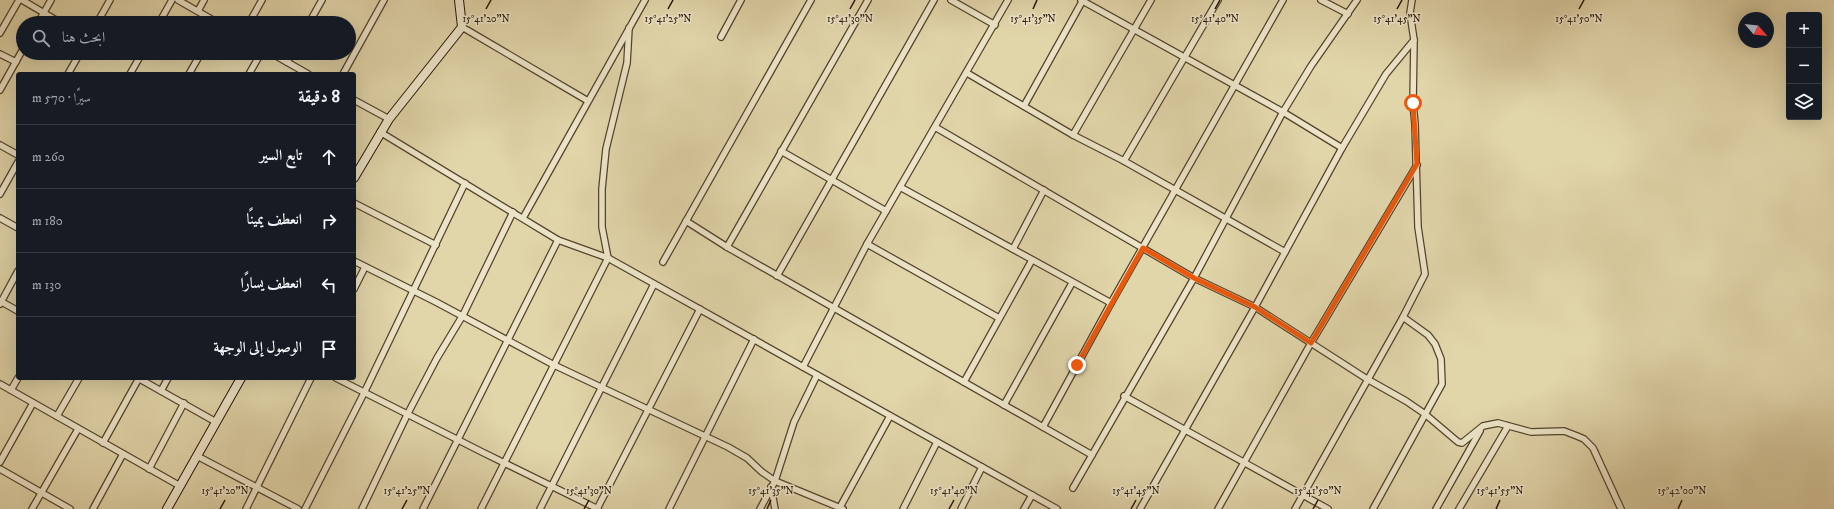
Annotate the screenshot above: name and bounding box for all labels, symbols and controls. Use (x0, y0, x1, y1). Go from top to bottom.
north arrow (1738, 12, 1774, 48)
map controls (1786, 12, 1822, 120)
button: + (1786, 12, 1822, 48)
text: 15°41'20"N (462, 13, 510, 25)
text: 15°41'25"N (645, 13, 691, 25)
text: 15°41'30"N (827, 13, 873, 25)
text: 15°41'35"N (1010, 13, 1056, 25)
text: 15°41'40"N (1191, 13, 1239, 25)
text: 15°41'45"N (1373, 13, 1421, 25)
text: 15°41'50"N (1555, 13, 1603, 25)
search box (16, 16, 356, 60)
icon: search (30, 27, 52, 49)
text: ابحث هنا (62, 28, 105, 47)
button: − (1786, 48, 1822, 84)
button: layers (1786, 84, 1822, 120)
text: 8 دقيقة (298, 86, 340, 108)
text: سيرًا · 570 m (32, 90, 91, 106)
route start (1404, 94, 1422, 112)
text: تابع السير (260, 146, 302, 165)
icon: ahead (318, 146, 340, 168)
text: 260 m (32, 149, 65, 165)
text: انعطف يمينًا (247, 210, 302, 229)
icon: right (318, 210, 340, 232)
text: 180 m (32, 213, 63, 229)
text: انعطف يسارًا (241, 274, 302, 293)
icon: left (318, 274, 340, 296)
text: 130 m (32, 277, 61, 293)
text: الوصول إلى الوجهة (213, 338, 302, 357)
icon: arrive (318, 338, 340, 360)
route end (1068, 356, 1086, 374)
text: 15°41'20"N (201, 485, 249, 497)
text: 15°41'25"N (384, 485, 430, 497)
text: 15°41'30"N (566, 485, 612, 497)
text: 15°41'35"N (748, 485, 794, 497)
text: 15°41'40"N (930, 485, 978, 497)
text: 15°41'45"N (1112, 485, 1160, 497)
text: 15°41'50"N (1294, 485, 1342, 497)
text: 15°41'55"N (1477, 485, 1523, 497)
text: 15°42'00"N (1658, 485, 1706, 497)

